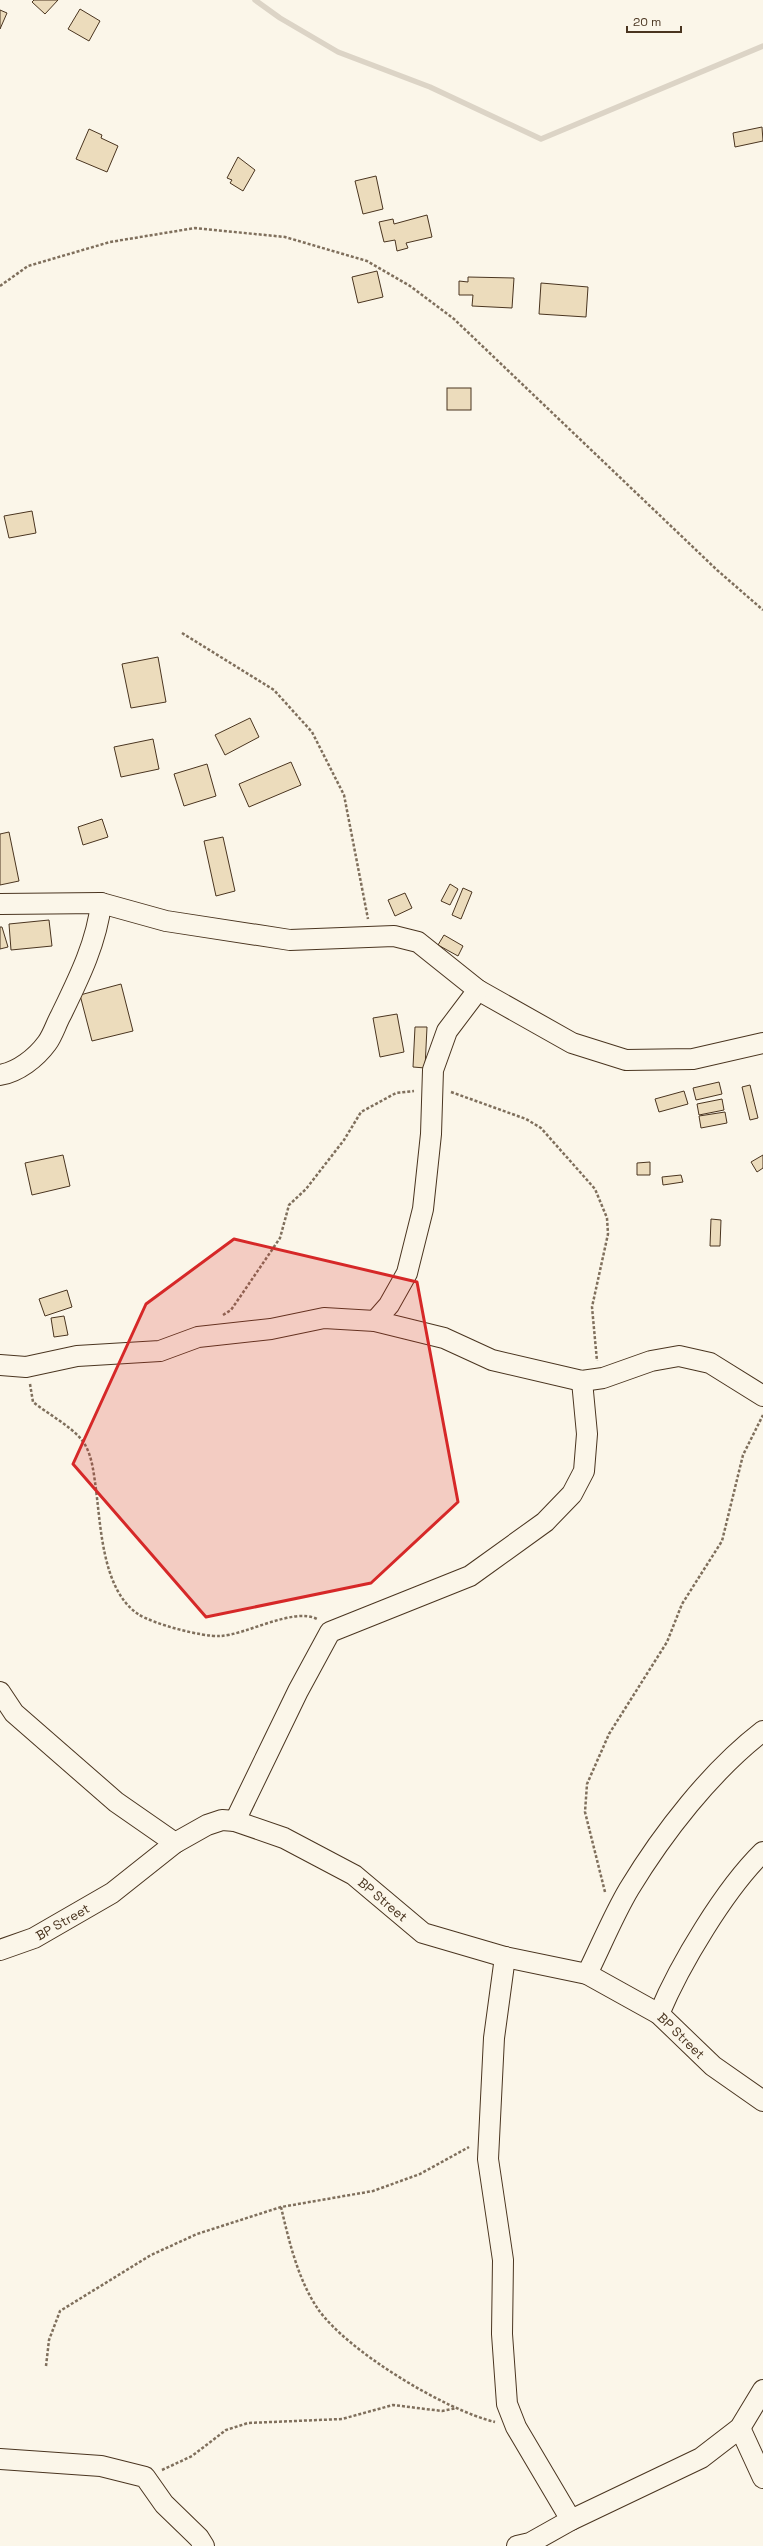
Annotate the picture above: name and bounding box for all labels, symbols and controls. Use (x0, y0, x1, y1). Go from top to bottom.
scale bar (627, 8, 681, 34)
text: 20 m (633, 14, 661, 30)
street label: BP Street (355, 1874, 411, 1925)
street label: BP Street (32, 1899, 93, 1944)
street label: BP Street (654, 2009, 709, 2062)

